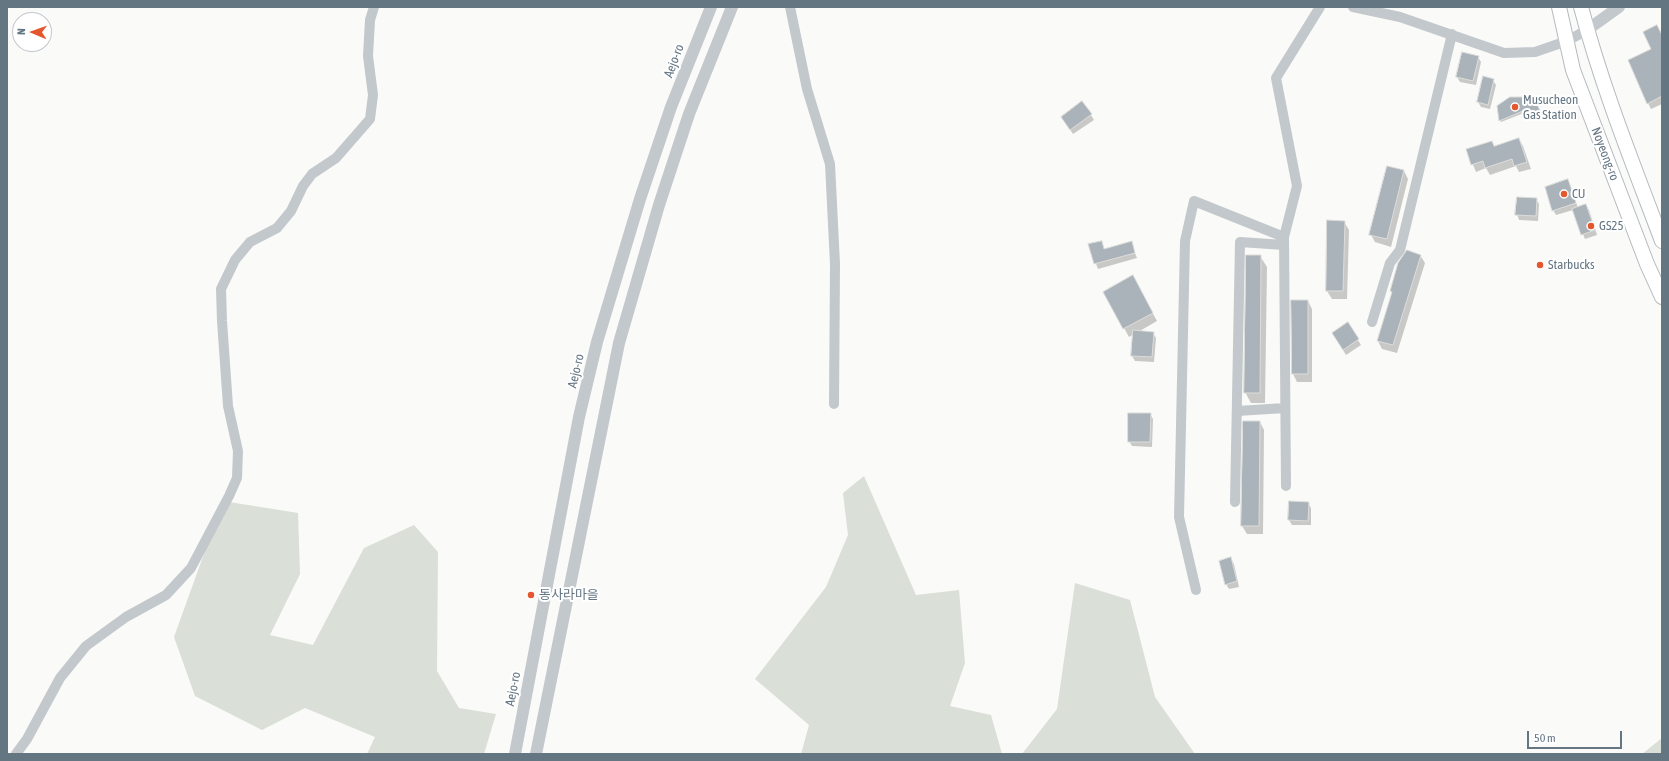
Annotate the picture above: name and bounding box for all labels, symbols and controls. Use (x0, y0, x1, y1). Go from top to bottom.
north arrow (12, 12, 52, 52)
text: N (15, 28, 27, 35)
street label: Aejo-ro (661, 42, 687, 80)
place label: Musucheon Gas Station (1523, 92, 1578, 123)
marker: Musucheon Gas Station (1510, 102, 1520, 112)
street label: Noyeong-ro (1588, 125, 1622, 183)
place label: CU (1572, 186, 1586, 202)
marker: CU (1559, 189, 1569, 199)
place label: GS25 (1599, 218, 1624, 234)
marker: GS25 (1586, 221, 1596, 231)
place label: Starbucks (1548, 257, 1595, 273)
marker: Starbucks (1535, 260, 1545, 270)
street label: Aejo-ro (565, 352, 587, 390)
place label: 동사라마을 (539, 587, 599, 603)
marker: 동사라마을 (526, 590, 536, 600)
street label: Aejo-ro (502, 671, 524, 707)
scale bar (1529, 723, 1624, 749)
text: 50 m (1534, 731, 1556, 745)

